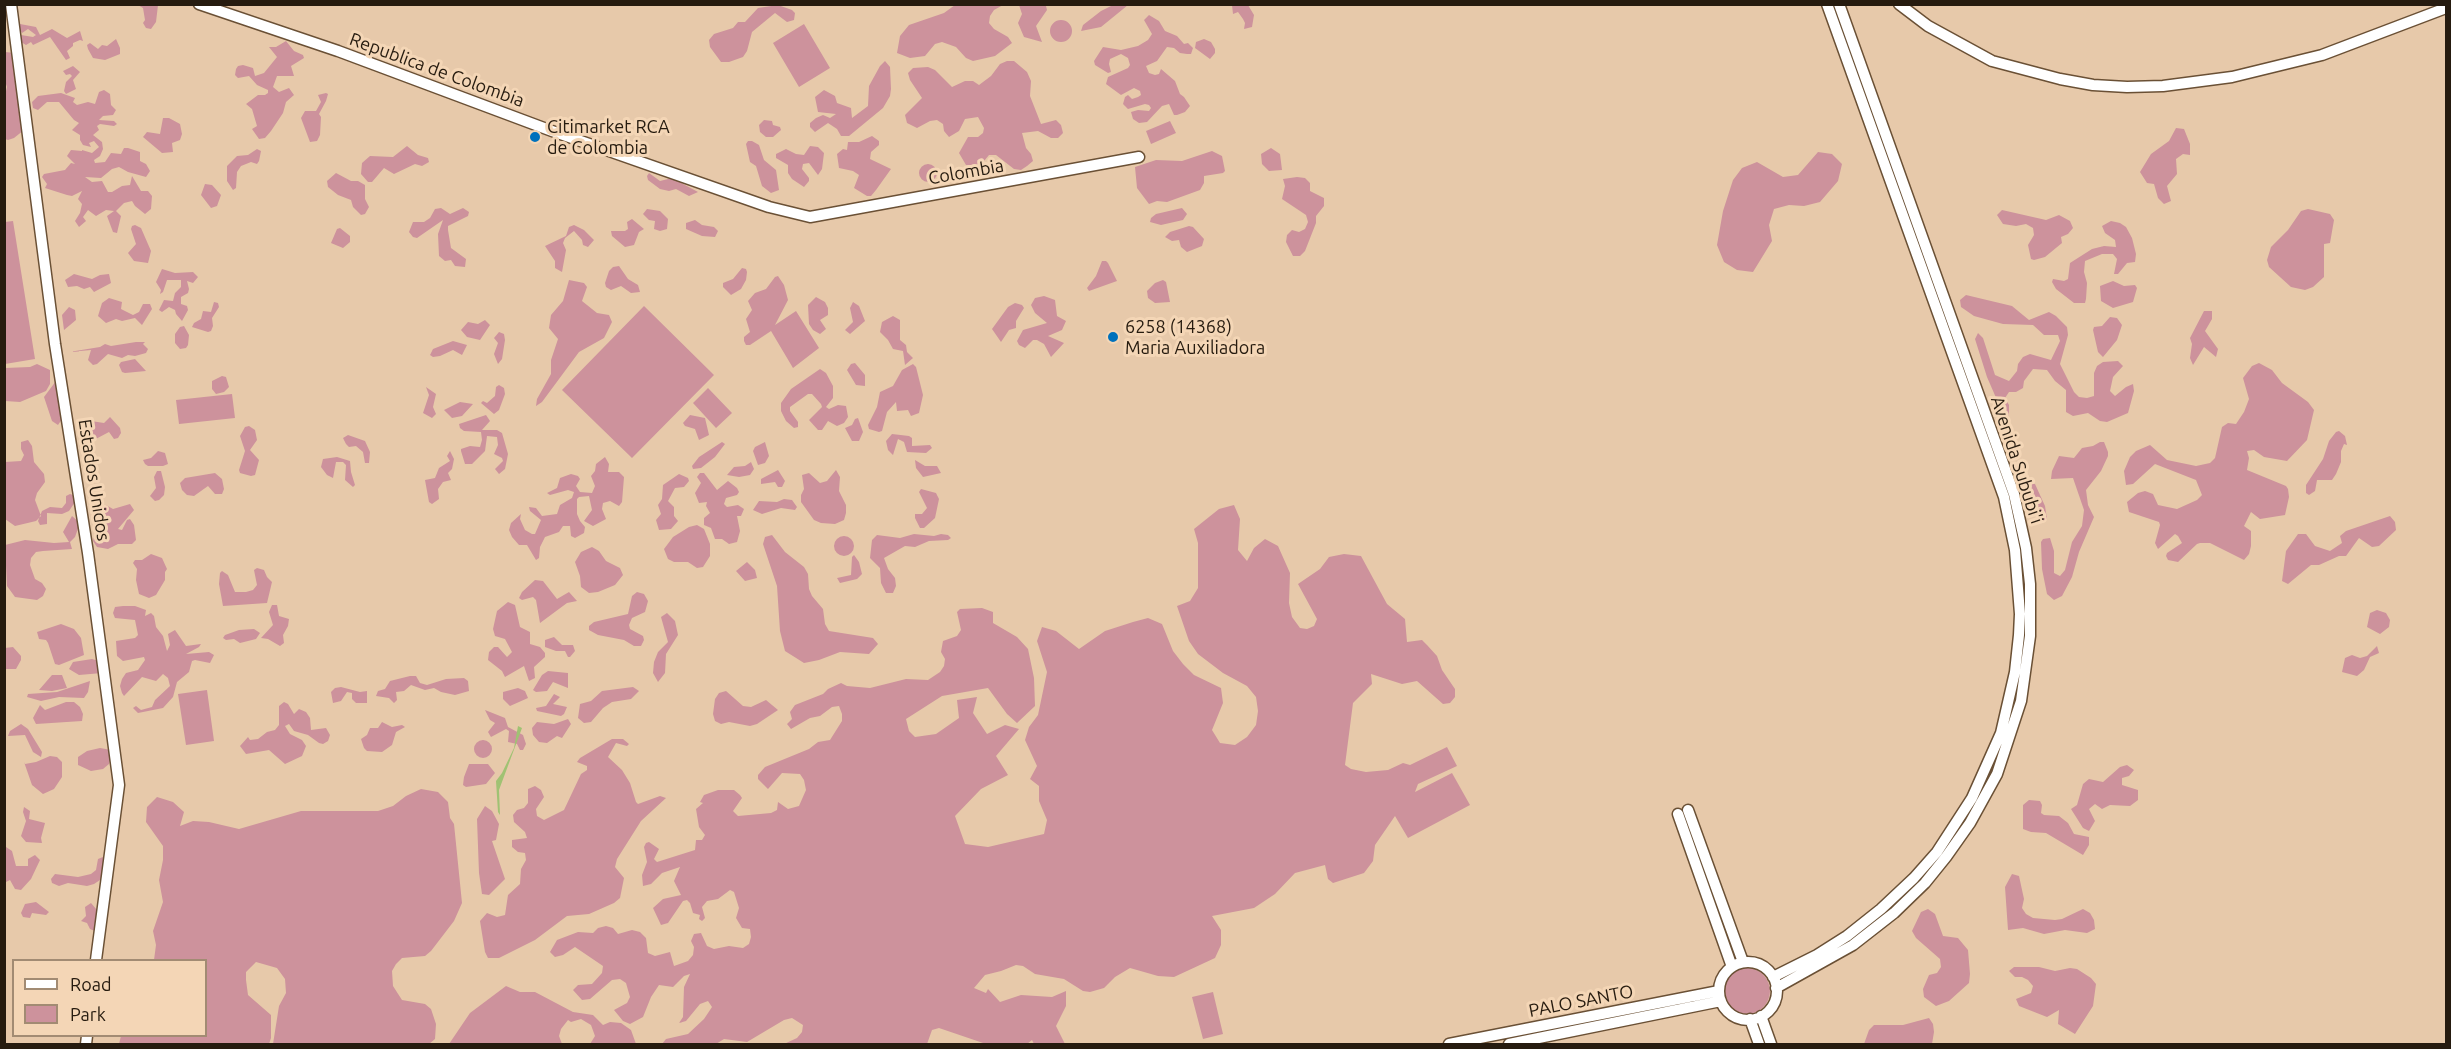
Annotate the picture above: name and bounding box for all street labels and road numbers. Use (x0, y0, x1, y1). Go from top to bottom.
street label: Republica de Colombia (347, 28, 527, 112)
street label: Colombia (926, 155, 1006, 189)
street label: Avenida Sububi'i (1986, 393, 2048, 527)
street label: Estados Unidos (74, 418, 114, 542)
street label: PALO SANTO (1527, 980, 1635, 1022)

